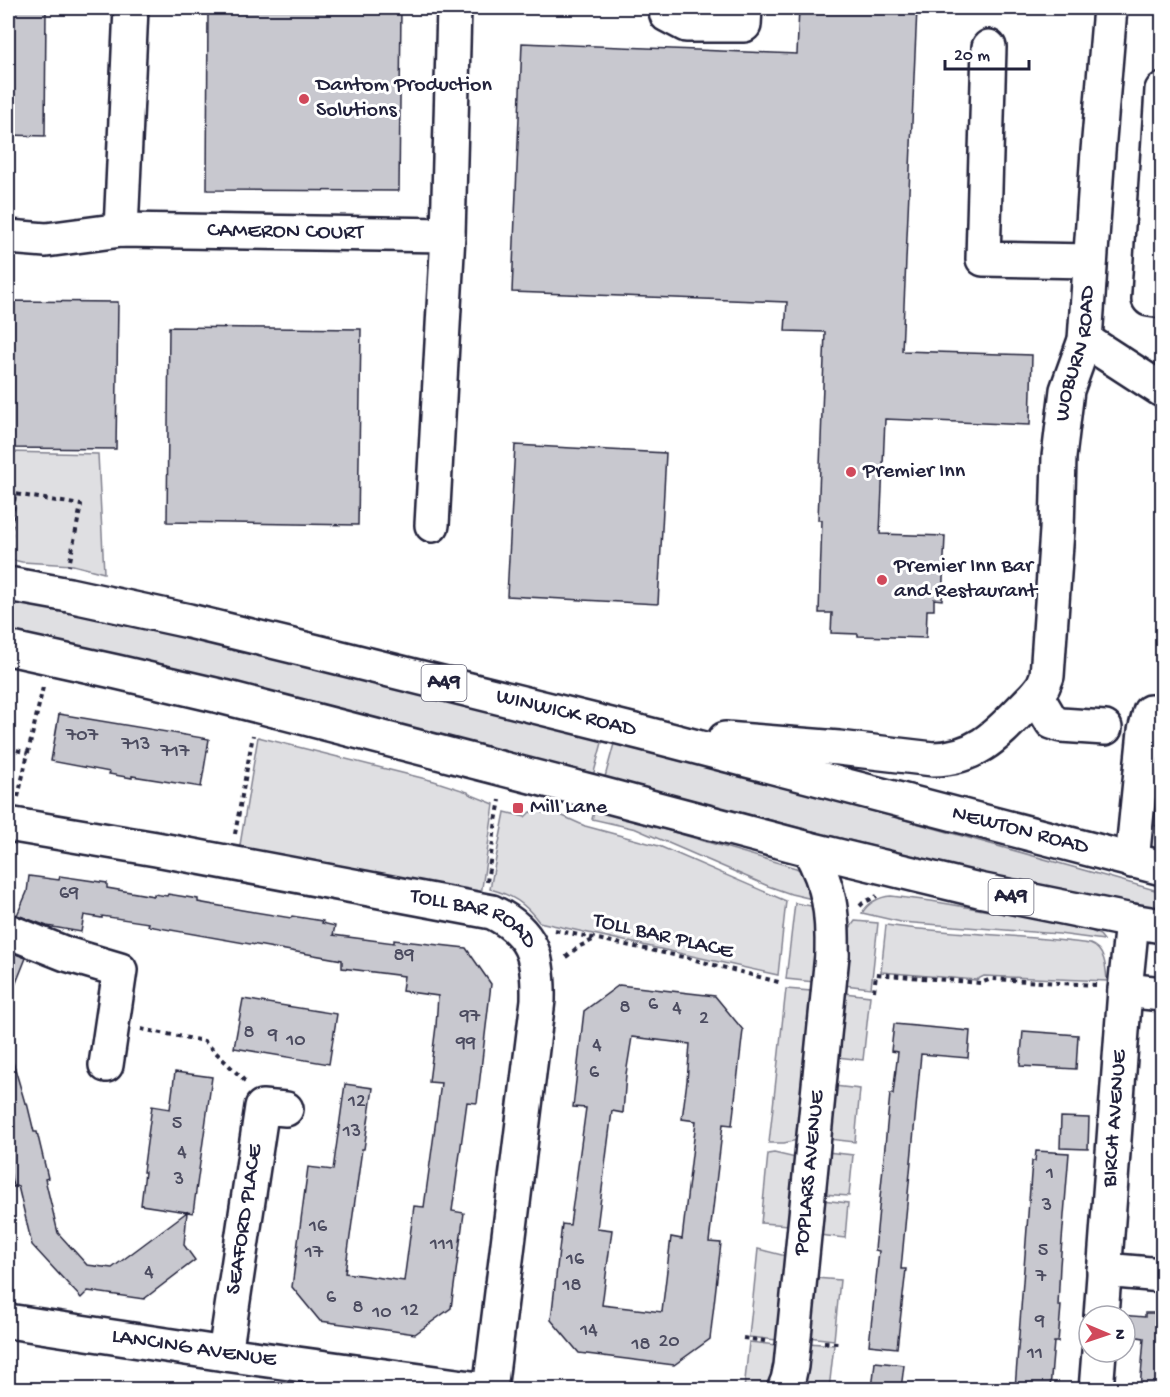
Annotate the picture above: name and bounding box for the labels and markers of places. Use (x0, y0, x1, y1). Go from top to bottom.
place label: Dantom Production Solutions (314, 73, 492, 124)
marker: Dantom Production Solutions (297, 92, 311, 106)
place label: Premier Inn (862, 459, 966, 485)
marker: Premier Inn (844, 465, 858, 479)
place label: Premier Inn Bar and Restaurant (893, 554, 1039, 605)
marker: Premier Inn Bar and Restaurant (875, 573, 889, 587)
place label: Mill Lane (530, 795, 608, 821)
marker: Mill Lane (511, 801, 525, 815)

